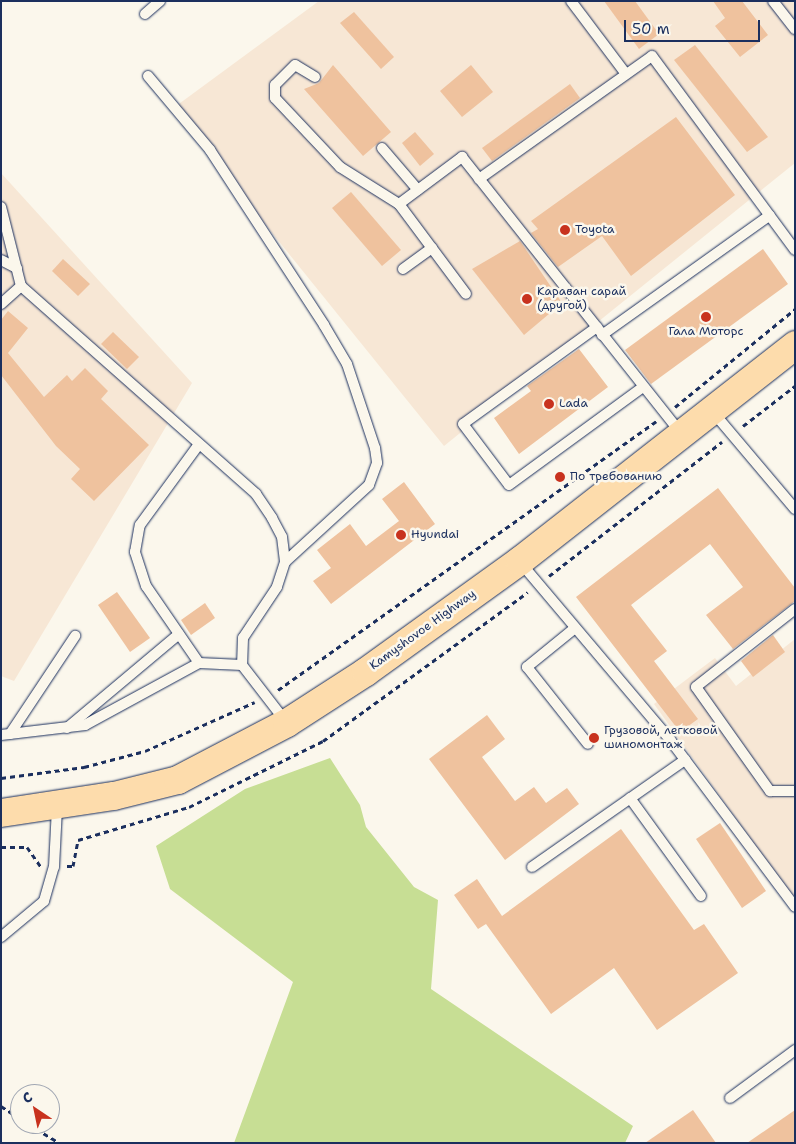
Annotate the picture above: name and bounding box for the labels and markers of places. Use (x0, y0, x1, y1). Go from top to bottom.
place label: Toyota (575, 223, 615, 237)
marker: Toyota (559, 224, 571, 236)
place label: Караван сарай (другой) (537, 285, 626, 313)
marker: Караван сарай (другой) (521, 293, 533, 305)
marker: Гала Моторс (700, 311, 712, 323)
place label: Гала Моторс (669, 325, 743, 339)
place label: Lada (559, 397, 588, 411)
marker: Lada (543, 398, 555, 410)
place label: По требованию (570, 470, 662, 484)
marker: По требованию (554, 471, 566, 483)
place label: Hyundai (411, 528, 459, 542)
marker: Hyundai (395, 529, 407, 541)
place label: Грузовой, легковой шиномонтаж (604, 724, 717, 752)
marker: Грузовой, легковой шиномонтаж (588, 732, 600, 744)

